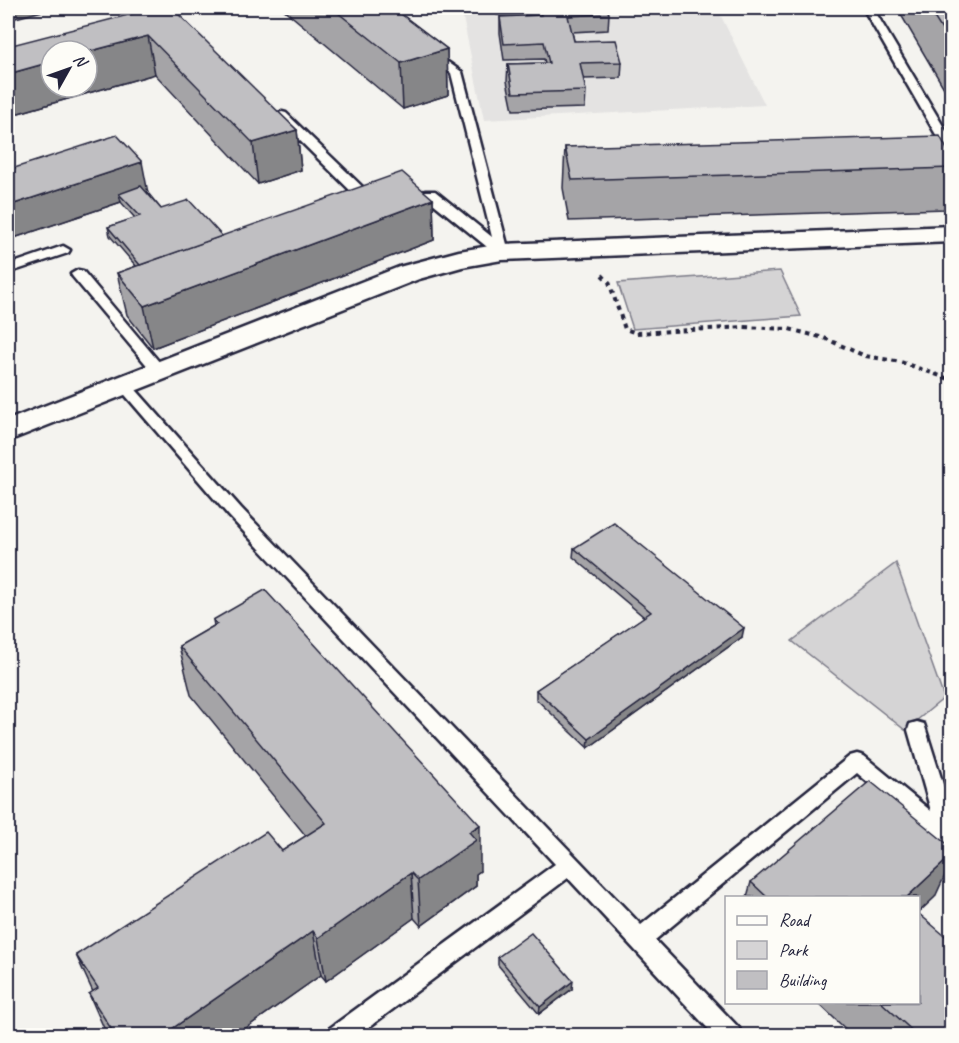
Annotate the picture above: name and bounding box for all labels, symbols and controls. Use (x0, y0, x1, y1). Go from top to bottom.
north arrow (39, 39, 99, 99)
text: N (69, 50, 93, 73)
legend (725, 896, 920, 1004)
text: Road (779, 909, 812, 931)
text: Park (779, 939, 809, 961)
text: Building (779, 969, 828, 991)

